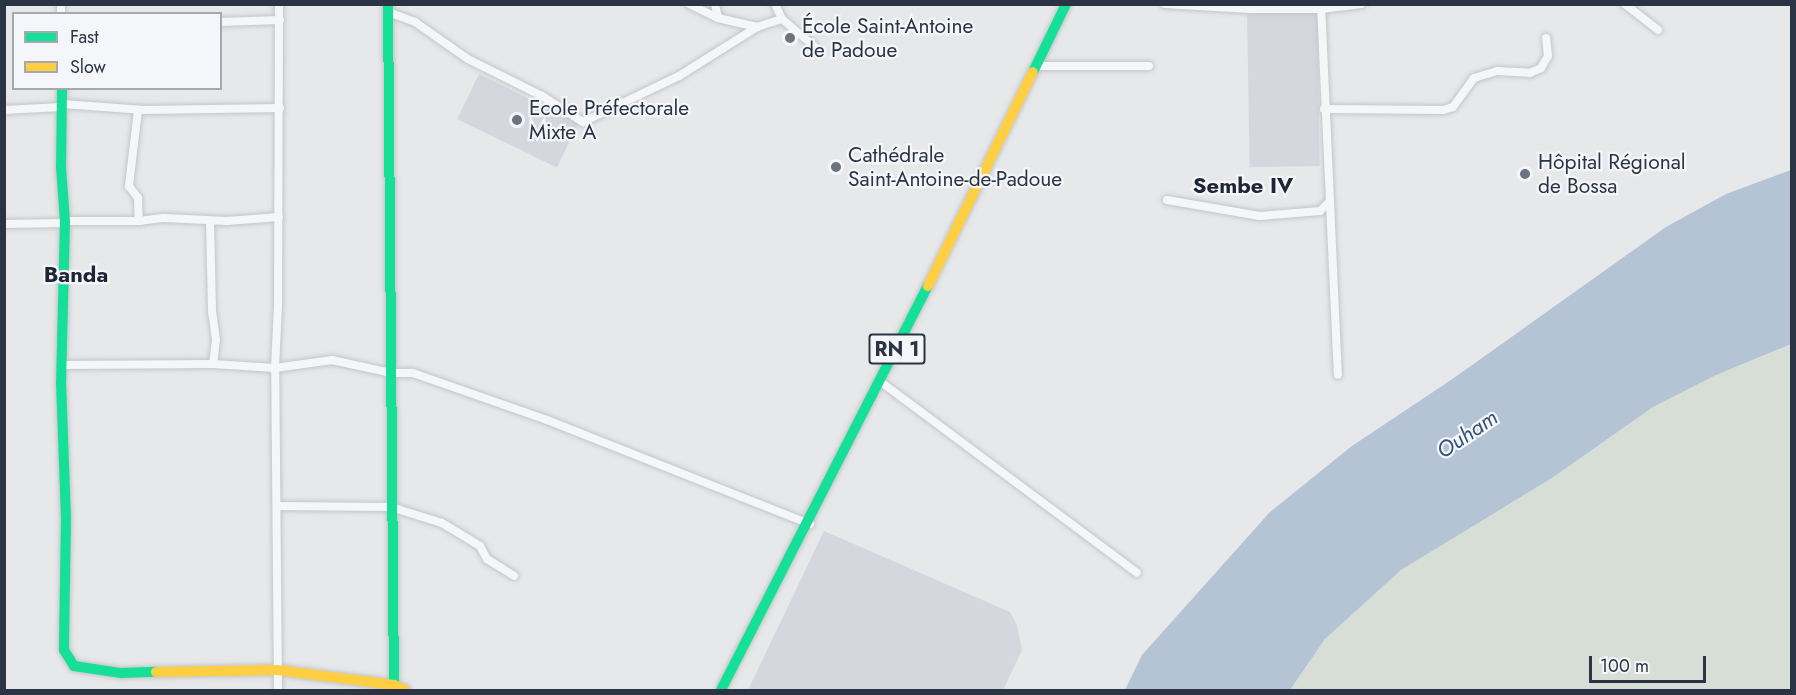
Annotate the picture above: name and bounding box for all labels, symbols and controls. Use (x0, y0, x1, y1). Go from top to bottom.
legend (12, 12, 222, 90)
place label: École Saint-Antoine de Padoue (802, 13, 973, 63)
text: Fast (70, 24, 99, 50)
marker: École Saint-Antoine de Padoue (783, 31, 797, 45)
text: Slow (70, 54, 106, 80)
place label: Ecole Préfectorale Mixte A (529, 95, 689, 145)
marker: Ecole Préfectorale Mixte A (510, 113, 524, 127)
place label: Cathédrale Saint-Antoine-de-Padoue (848, 142, 1062, 192)
place label: Hôpital Régional de Bossa (1538, 149, 1686, 199)
marker: Cathédrale Saint-Antoine-de-Padoue (829, 160, 843, 174)
marker: Hôpital Régional de Bossa (1516, 165, 1534, 183)
district label: Sembe IV (1193, 173, 1293, 199)
district label: Banda (44, 262, 108, 288)
road number: RN 1 (868, 332, 926, 366)
water label: Ouham (1431, 404, 1503, 464)
scale bar (1592, 644, 1709, 682)
text: 100 m (1600, 653, 1649, 679)

